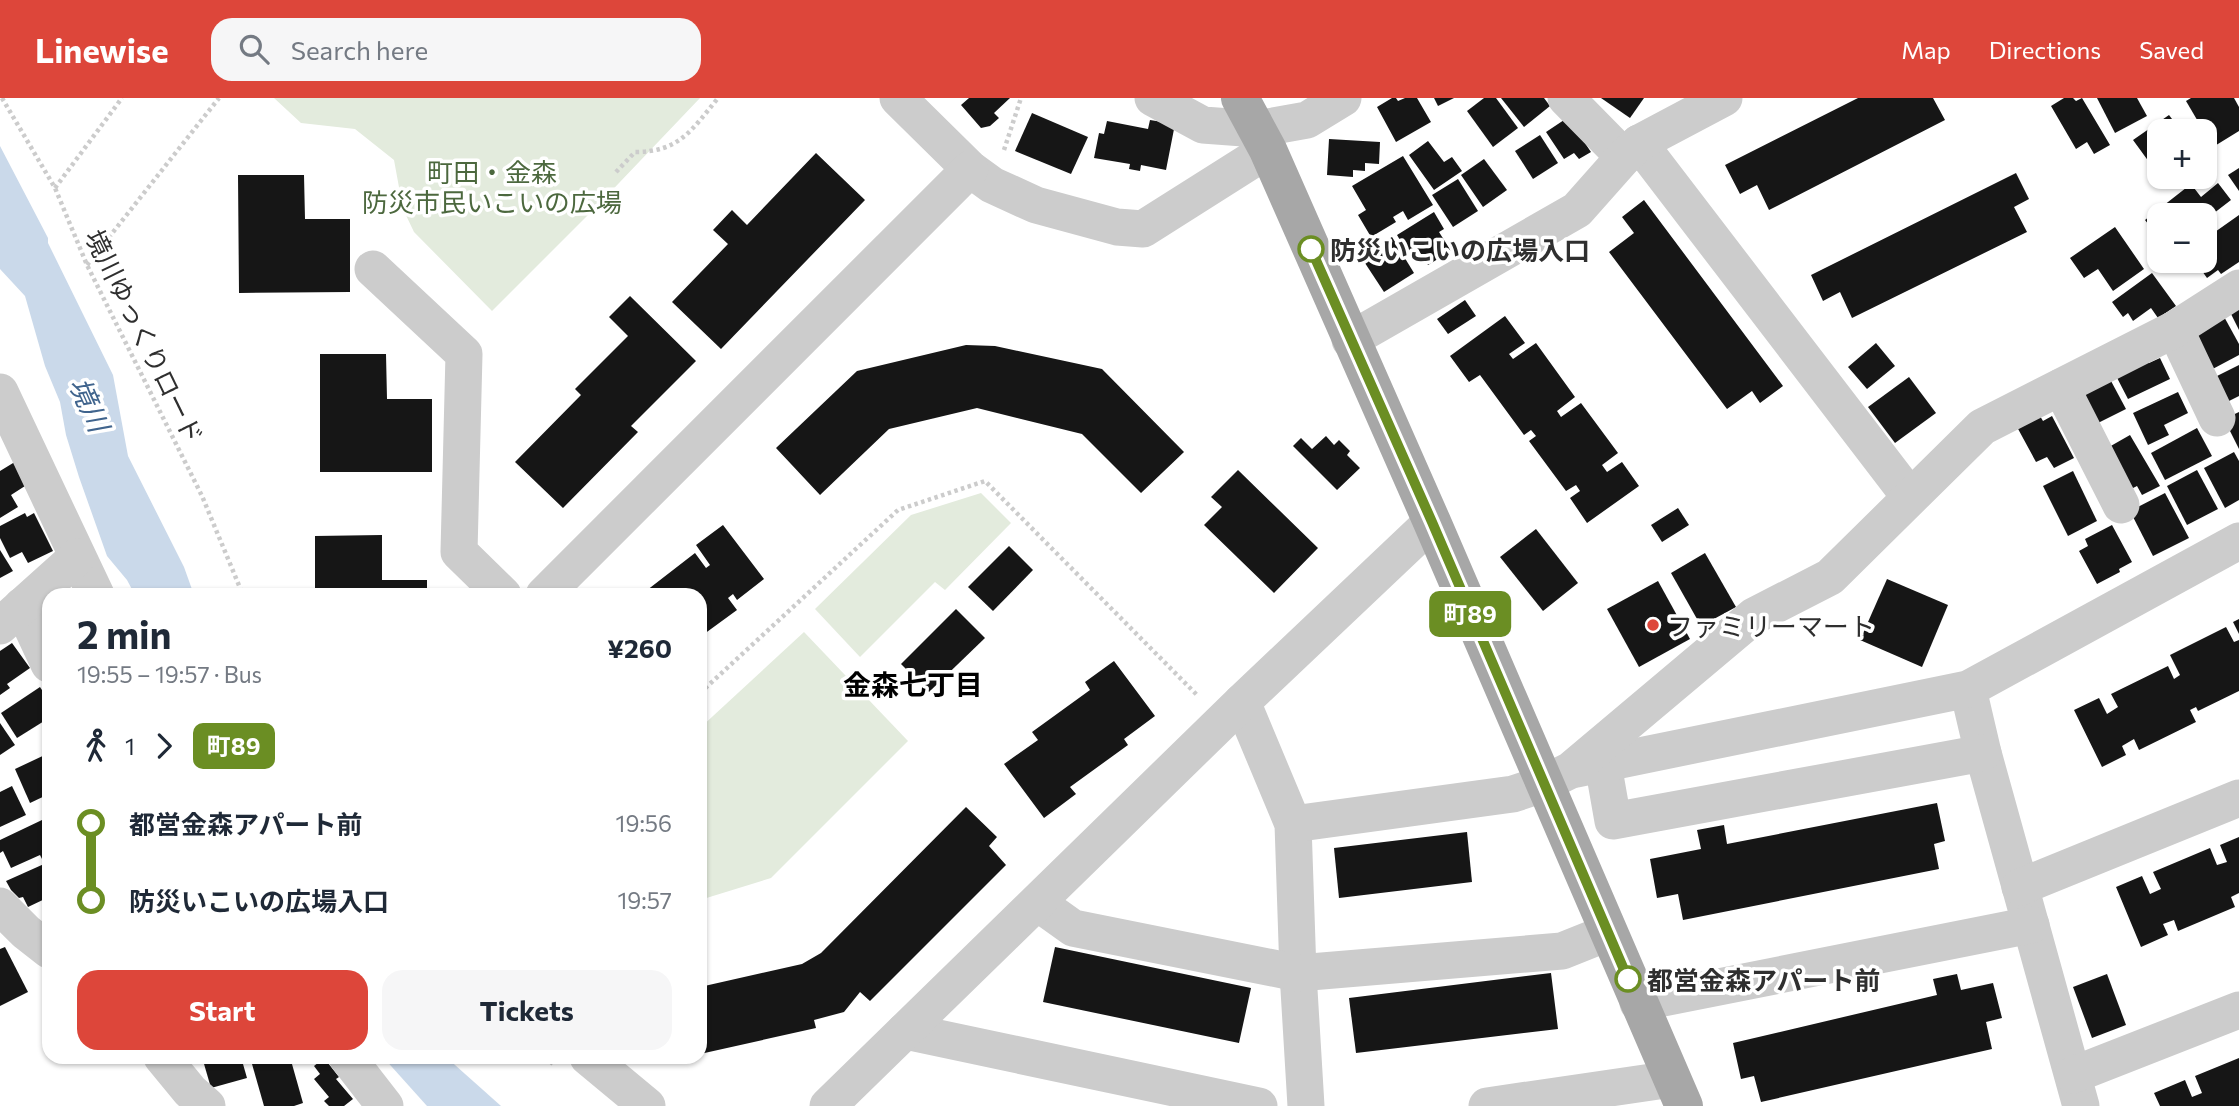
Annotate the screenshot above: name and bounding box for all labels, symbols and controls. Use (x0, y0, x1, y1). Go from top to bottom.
search box (211, 18, 701, 81)
text: Linewise (35, 29, 169, 70)
icon: search (235, 30, 273, 68)
text: Search here (291, 34, 428, 65)
text: Map (1901, 35, 1951, 64)
text: Directions (1989, 35, 2101, 64)
text: Saved (2139, 35, 2204, 64)
map controls (2147, 119, 2217, 273)
button: + (2147, 119, 2217, 189)
park label: 町田・金森 防災市民いこいの広場 (362, 156, 622, 217)
button: − (2147, 203, 2217, 273)
street label: 境川ゆっくりロード (80, 224, 210, 448)
place label: 防災いこいの広場入口 (1330, 234, 1590, 265)
marker: 防災いこいの広場入口 (1298, 236, 1324, 262)
water label: 境川 (63, 372, 117, 436)
line badge: 町89 (1430, 591, 1510, 637)
text: 町89 (1443, 599, 1497, 628)
text: 2 min (77, 610, 172, 657)
place label: ファミリーマート (1667, 610, 1875, 641)
marker: ファミリーマート (1645, 617, 1661, 633)
text: ¥260 (607, 632, 672, 663)
text: 19:55 – 19:57 · Bus (77, 660, 262, 688)
district label: 金森七丁目 (843, 667, 983, 701)
icon: walk (77, 727, 115, 765)
icon: forward (145, 727, 183, 765)
text: 町89 (207, 731, 261, 760)
text: 1 (125, 732, 135, 760)
text: 都営金森アパート前 (129, 808, 362, 839)
text: 19:56 (616, 809, 672, 837)
text: 防災いこいの広場入口 (129, 885, 389, 916)
text: 19:57 (617, 886, 672, 914)
place label: 都営金森アパート前 (1647, 964, 1880, 995)
marker: 都営金森アパート前 (1615, 966, 1641, 992)
button: Start (77, 970, 368, 1050)
button: Tickets (382, 970, 672, 1050)

